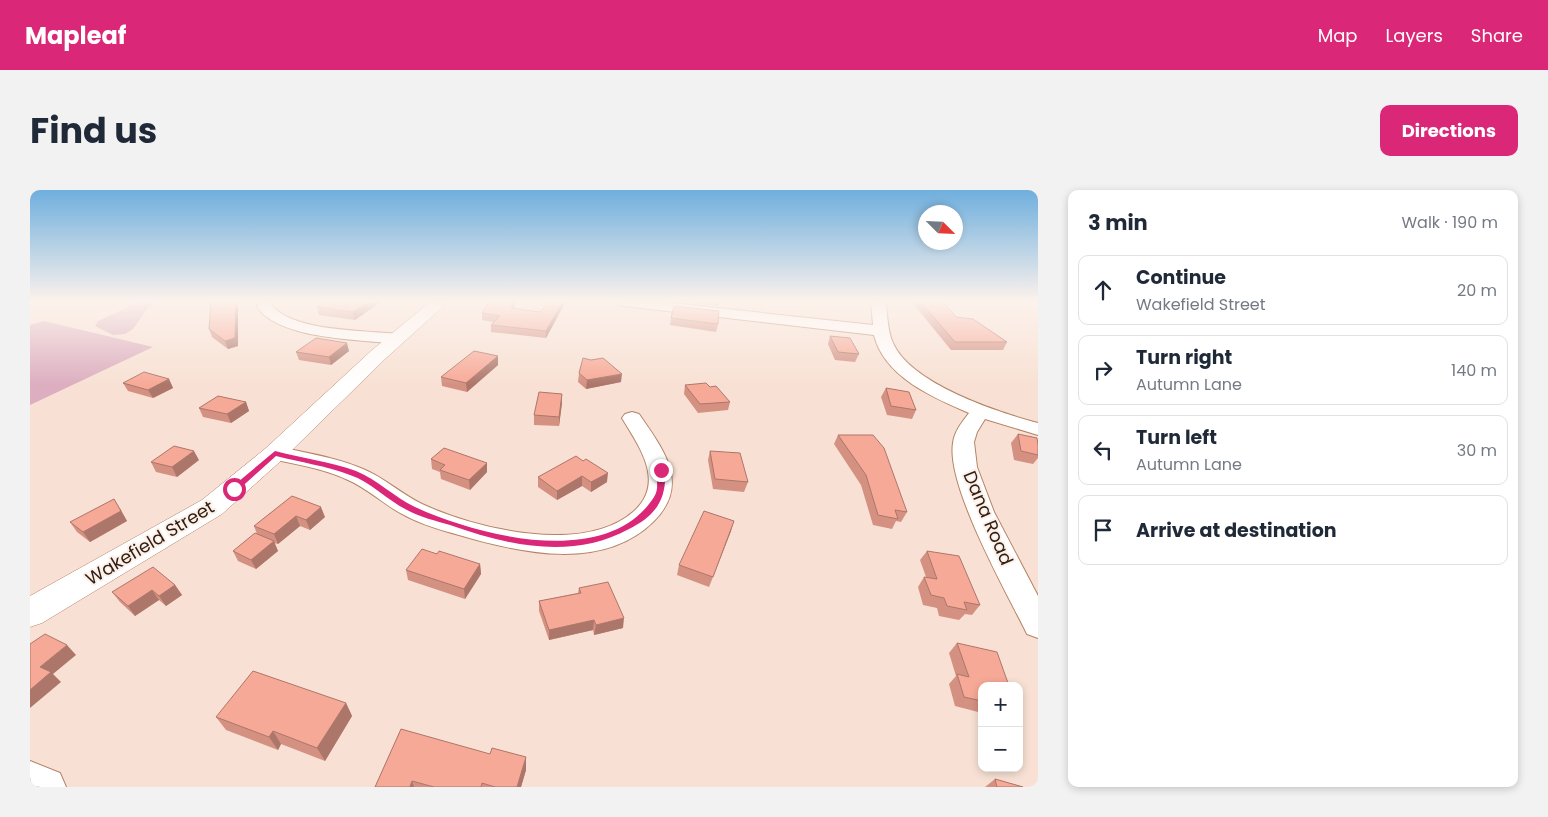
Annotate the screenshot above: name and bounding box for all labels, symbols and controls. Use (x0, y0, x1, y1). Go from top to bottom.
text: Mapleaf (25, 19, 126, 52)
text: Map (1318, 23, 1358, 48)
text: Layers (1386, 23, 1443, 48)
text: Share (1471, 23, 1523, 48)
button: Directions (1380, 105, 1518, 156)
text: Find us (30, 106, 157, 155)
north arrow (918, 205, 963, 250)
text: 3 min (1088, 208, 1148, 237)
text: Walk · 190 m (1401, 211, 1498, 234)
text: Continue (1136, 264, 1226, 291)
icon: ahead (1089, 276, 1117, 304)
text: 20 m (1457, 279, 1497, 302)
text: Wakefield Street (1136, 293, 1266, 316)
text: Turn right (1136, 344, 1232, 371)
icon: right (1089, 356, 1117, 384)
text: 140 m (1451, 359, 1497, 382)
text: Autumn Lane (1136, 373, 1242, 396)
text: Turn left (1136, 424, 1217, 451)
icon: left (1089, 436, 1117, 464)
text: 30 m (1457, 439, 1497, 462)
text: Autumn Lane (1136, 453, 1242, 476)
route end (650, 459, 673, 482)
street label: Dana Road (957, 467, 1020, 569)
route start (223, 478, 246, 501)
street label: Wakefield Street (81, 494, 219, 591)
icon: arrive (1089, 516, 1117, 544)
text: Arrive at destination (1136, 517, 1337, 544)
map controls (978, 682, 1023, 772)
button: + (978, 682, 1023, 727)
button: − (978, 727, 1023, 772)

